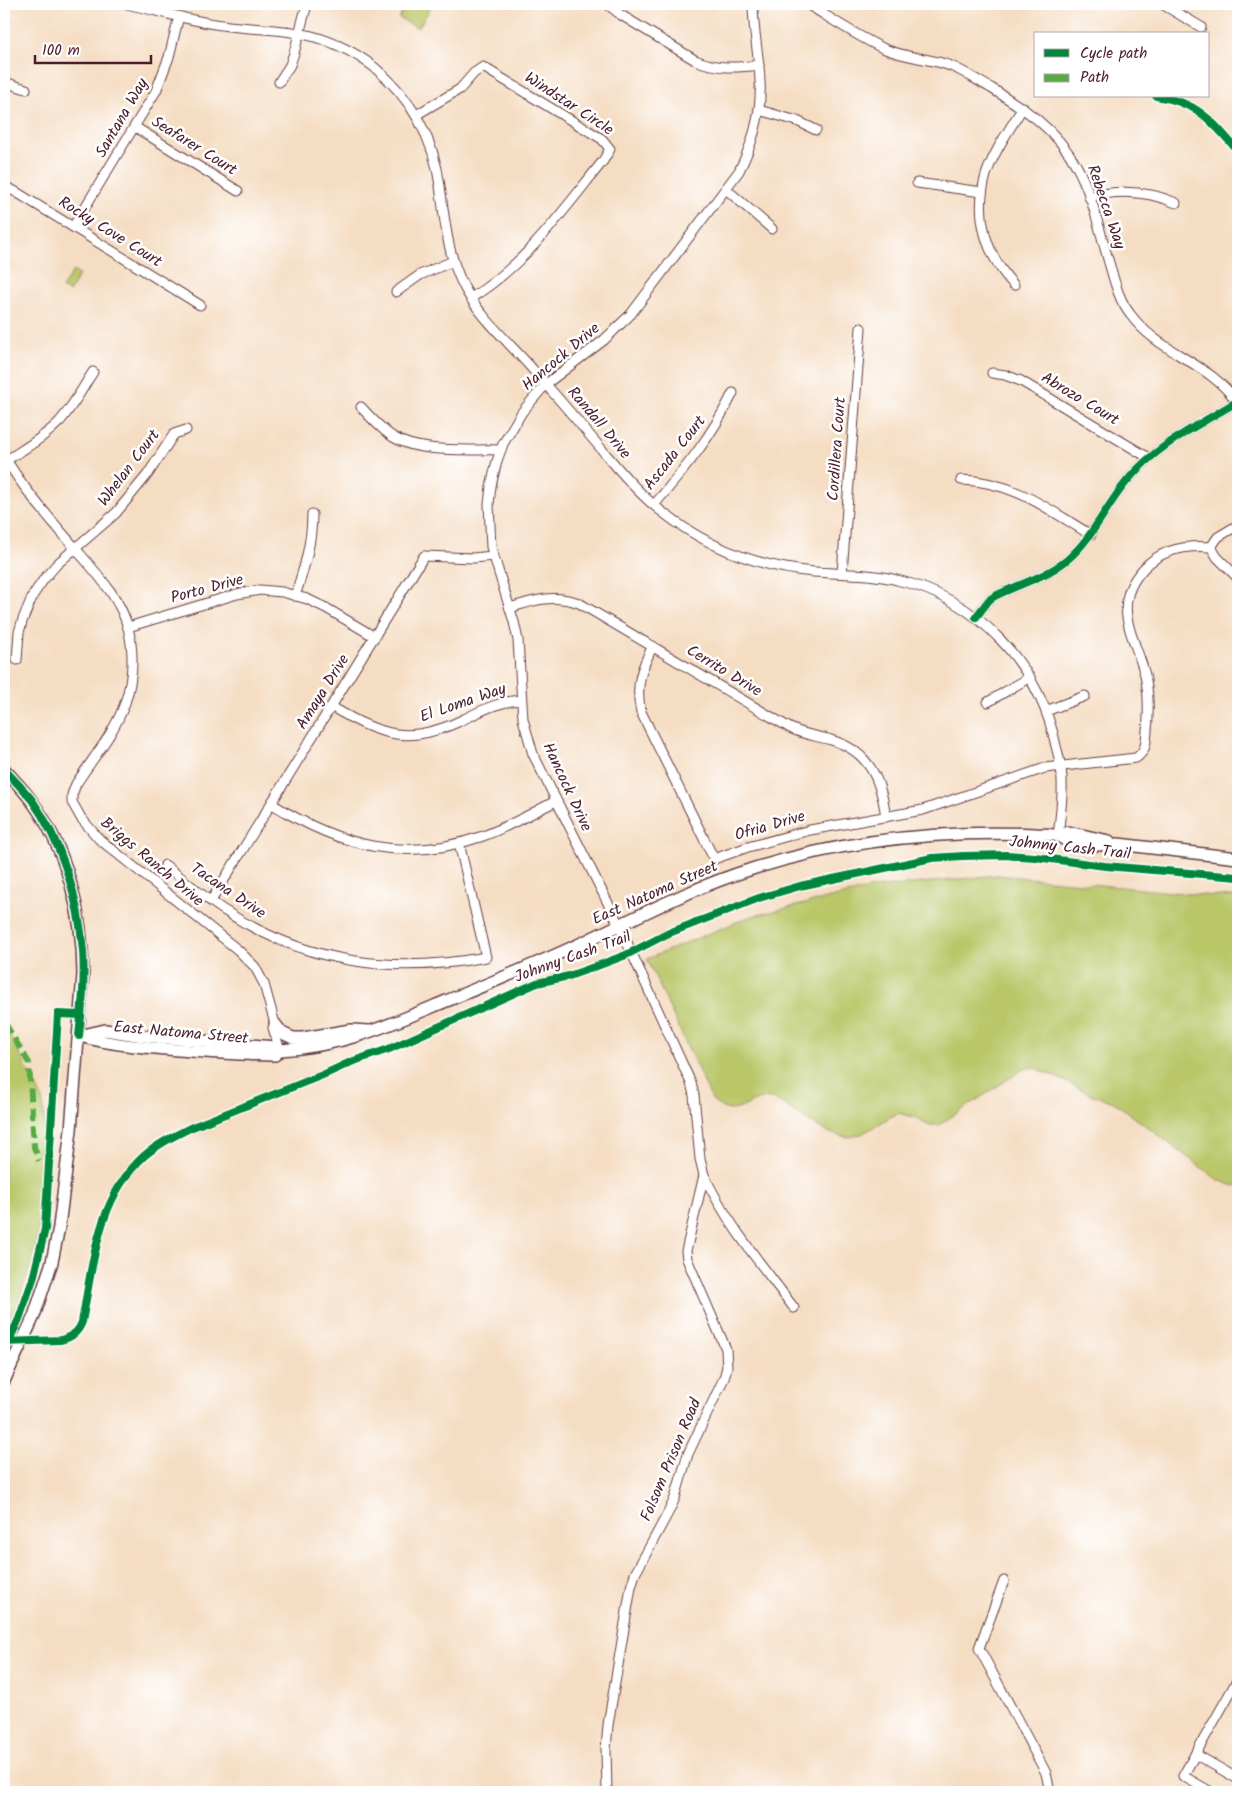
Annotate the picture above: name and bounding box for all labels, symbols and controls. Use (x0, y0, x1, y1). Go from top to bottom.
scale bar (35, 32, 151, 64)
legend (1034, 32, 1210, 98)
text: 100 m (42, 39, 80, 63)
text: Cycle path (1080, 42, 1147, 66)
street label: Windstar Circle (519, 66, 619, 142)
text: Path (1080, 66, 1109, 90)
street label: Santana Way (89, 73, 155, 162)
street label: Seafarer Court (146, 110, 242, 183)
street label: Rebecca Way (1080, 161, 1132, 253)
street label: Rocky Cove Court (53, 190, 167, 274)
street label: Hancock Drive (516, 317, 606, 397)
street label: Abrozo Court (1036, 366, 1125, 433)
street label: Randall Drive (561, 381, 637, 465)
street label: Cordillera Court (821, 395, 853, 502)
street label: Ascada Court (638, 410, 713, 496)
street label: Whelan Court (92, 424, 167, 512)
street label: Porto Drive (168, 567, 246, 611)
street label: Cerrito Drive (681, 639, 767, 703)
street label: Amaya Drive (290, 649, 356, 735)
street label: El Loma Way (416, 676, 510, 729)
street label: Hancock Drive (535, 738, 599, 836)
street label: Ofria Drive (732, 804, 808, 848)
street label: Briggs Ranch Drive (95, 811, 209, 913)
street label: Johnny Cash Trail (1008, 829, 1132, 867)
street label: East Natoma Street (588, 854, 723, 932)
street label: Tacana Drive (185, 856, 271, 926)
street label: Johnny Cash Trail (511, 924, 635, 990)
street label: East Natoma Street (113, 1015, 250, 1051)
street label: Folsom Prison Road (634, 1394, 709, 1525)

